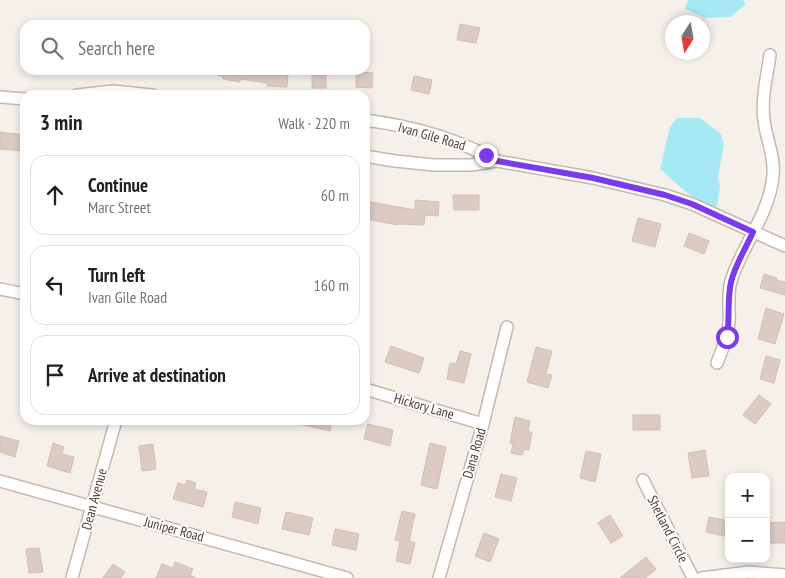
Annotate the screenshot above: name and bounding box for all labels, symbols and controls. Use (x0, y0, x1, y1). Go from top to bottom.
north arrow (665, 15, 710, 60)
search box (20, 20, 370, 75)
icon: search (38, 34, 66, 62)
text: Search here (78, 36, 155, 60)
text: 3 min (40, 109, 82, 136)
text: Walk · 220 m (278, 113, 350, 133)
street label: Ivan Gile Road (396, 118, 468, 154)
route end (475, 144, 498, 167)
text: Continue (88, 173, 148, 197)
icon: ahead (41, 181, 69, 209)
text: 60 m (321, 185, 349, 205)
text: Marc Street (88, 197, 151, 217)
text: Turn left (88, 263, 145, 287)
icon: left (41, 271, 69, 299)
text: 160 m (314, 275, 349, 295)
text: Ivan Gile Road (88, 287, 167, 307)
route start (716, 326, 739, 349)
icon: arrive (41, 361, 69, 389)
text: Arrive at destination (88, 363, 226, 387)
street label: Hickory Lane (392, 389, 456, 423)
street label: Dana Road (458, 426, 490, 480)
street label: Dean Avenue (77, 466, 111, 532)
map controls (725, 473, 770, 563)
button: + (725, 473, 770, 518)
street label: Shetland Circle (643, 492, 693, 566)
street label: Juniper Road (141, 512, 206, 546)
button: − (725, 518, 770, 563)

